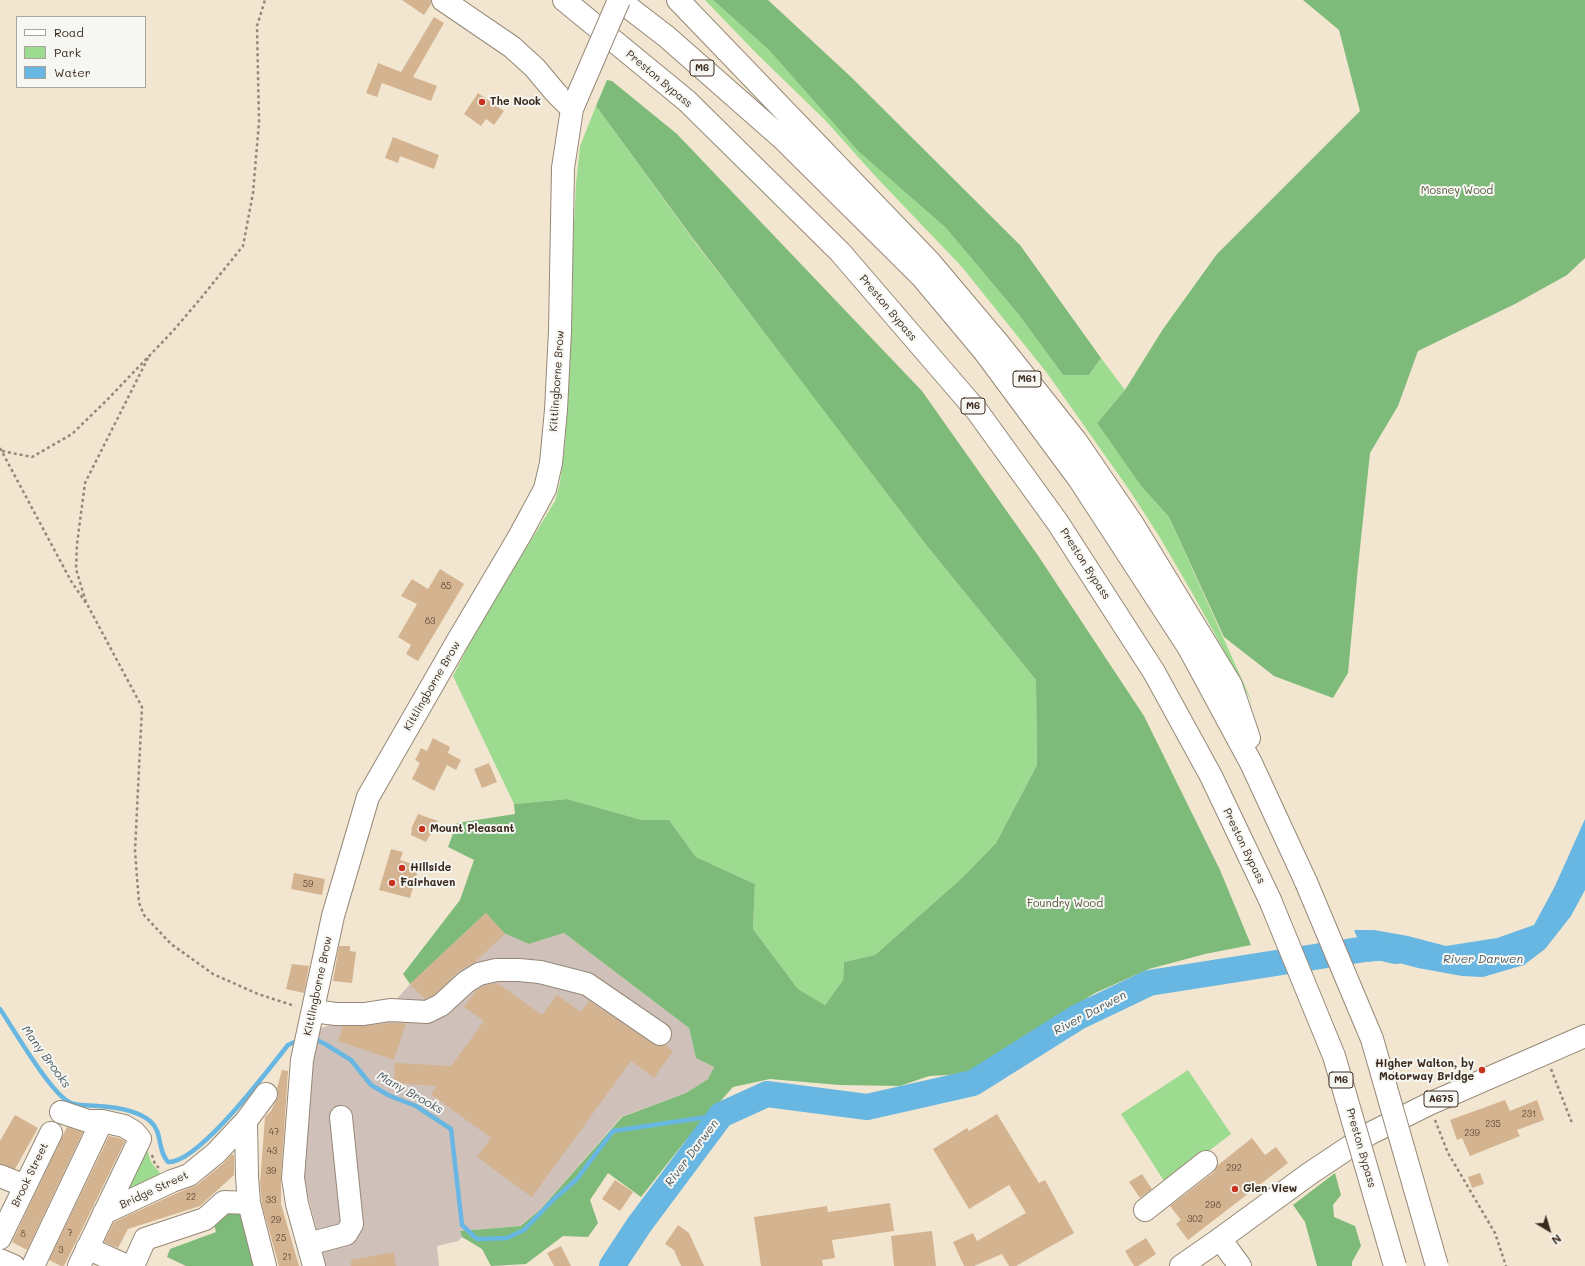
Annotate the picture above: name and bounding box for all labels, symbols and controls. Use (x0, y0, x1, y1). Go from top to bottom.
legend (16, 16, 146, 88)
text: Road (54, 24, 84, 40)
text: Park (54, 44, 81, 60)
street label: Preston Bypass (623, 47, 695, 111)
road number: M6 (690, 60, 714, 76)
text: Water (54, 64, 91, 80)
place label: The Nook (490, 95, 541, 109)
marker: The Nook (477, 97, 487, 107)
park label: Mosney Wood (1421, 184, 1493, 198)
street label: Preston Bypass (856, 272, 920, 344)
street label: Kittlingborne Brow (547, 330, 567, 432)
road number: M61 (1013, 371, 1041, 387)
road number: M6 (961, 398, 985, 414)
street label: Preston Bypass (1057, 526, 1113, 602)
house number: 85 (441, 581, 451, 591)
house number: 83 (425, 616, 435, 626)
street label: Kittlingborne Brow (401, 639, 463, 733)
street label: Preston Bypass (1220, 806, 1268, 886)
place label: Mount Pleasant (430, 822, 514, 836)
marker: Mount Pleasant (417, 824, 427, 834)
place label: Hillside (410, 861, 451, 875)
marker: Hillside (397, 863, 407, 873)
place label: Fairhaven (400, 876, 455, 890)
marker: Fairhaven (387, 878, 397, 888)
house number: 59 (303, 879, 313, 889)
park label: Foundry Wood (1027, 897, 1103, 911)
street label: Kittlingborne Brow (301, 935, 335, 1037)
water label: River Darwen (1443, 952, 1523, 966)
water label: River Darwen (1051, 988, 1129, 1038)
water label: Many Brooks (19, 1023, 73, 1091)
place label: Higher Walton, by Motorway Bridge (1375, 1057, 1474, 1083)
marker: Higher Walton, by Motorway Bridge (1477, 1065, 1487, 1075)
water label: Many Brooks (374, 1069, 446, 1117)
road number: M6 (1329, 1072, 1353, 1088)
road number: A675 (1424, 1091, 1458, 1107)
street label: Preston Bypass (1343, 1107, 1379, 1189)
house number: 231 (1522, 1109, 1536, 1119)
water label: River Darwen (662, 1117, 722, 1189)
house number: 235 (1485, 1119, 1501, 1129)
house number: 47 (269, 1127, 279, 1137)
house number: 239 (1464, 1128, 1480, 1138)
street label: Brook Street (9, 1141, 51, 1209)
house number: 43 (267, 1146, 277, 1156)
house number: 292 (1226, 1163, 1242, 1173)
house number: 39 (266, 1166, 276, 1176)
street label: Bridge Street (117, 1168, 191, 1212)
place label: Glen View (1243, 1182, 1297, 1196)
marker: Glen View (1230, 1184, 1240, 1194)
house number: 22 (186, 1192, 196, 1202)
house number: 33 (266, 1195, 276, 1205)
house number: 298 (1205, 1200, 1221, 1210)
north arrow (1529, 1210, 1569, 1250)
house number: 302 (1187, 1214, 1203, 1224)
house number: 29 (271, 1215, 281, 1225)
house number: 7 (67, 1228, 73, 1238)
house number: 8 (20, 1229, 26, 1239)
text: N (1549, 1231, 1565, 1248)
house number: 25 (276, 1233, 286, 1243)
house number: 3 (58, 1245, 64, 1255)
house number: 21 (282, 1252, 292, 1262)

